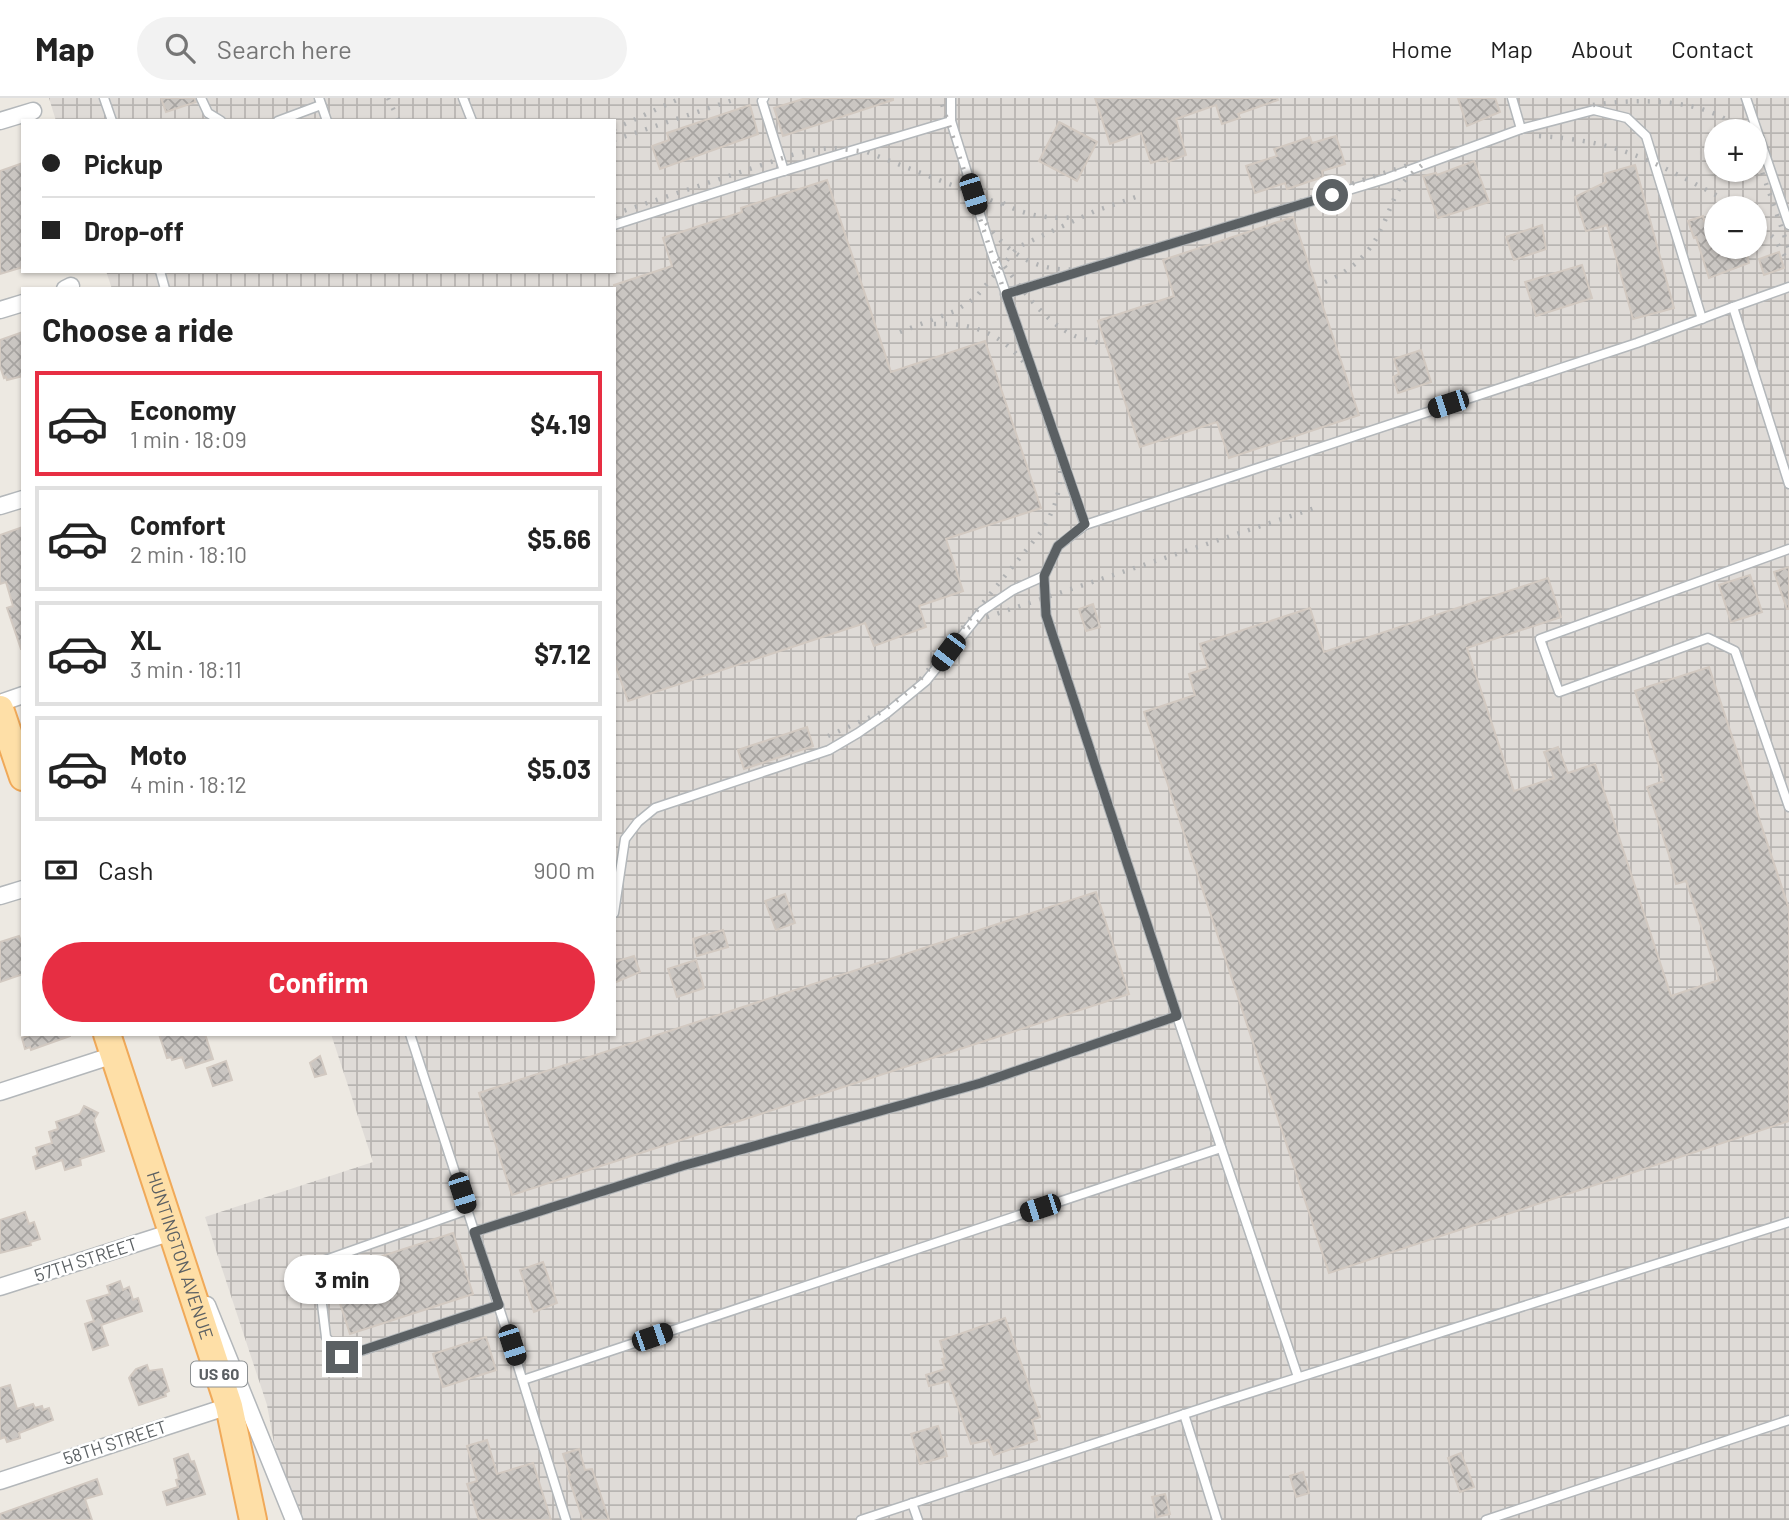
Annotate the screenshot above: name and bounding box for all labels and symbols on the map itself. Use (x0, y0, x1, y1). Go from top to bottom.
car (957, 171, 990, 217)
route start (1316, 179, 1348, 211)
car (1425, 388, 1472, 420)
car (927, 629, 970, 675)
street label: HUNTINGTON AVENUE (143, 1168, 218, 1342)
car (446, 1170, 479, 1216)
car (1017, 1192, 1064, 1224)
street label: 57TH STREET (32, 1232, 140, 1286)
callout: 3 min (284, 1256, 400, 1304)
car (629, 1320, 676, 1354)
car (496, 1322, 529, 1368)
route end (326, 1341, 358, 1373)
road number: US 60 (191, 1362, 247, 1386)
street label: 58TH STREET (60, 1415, 169, 1469)

